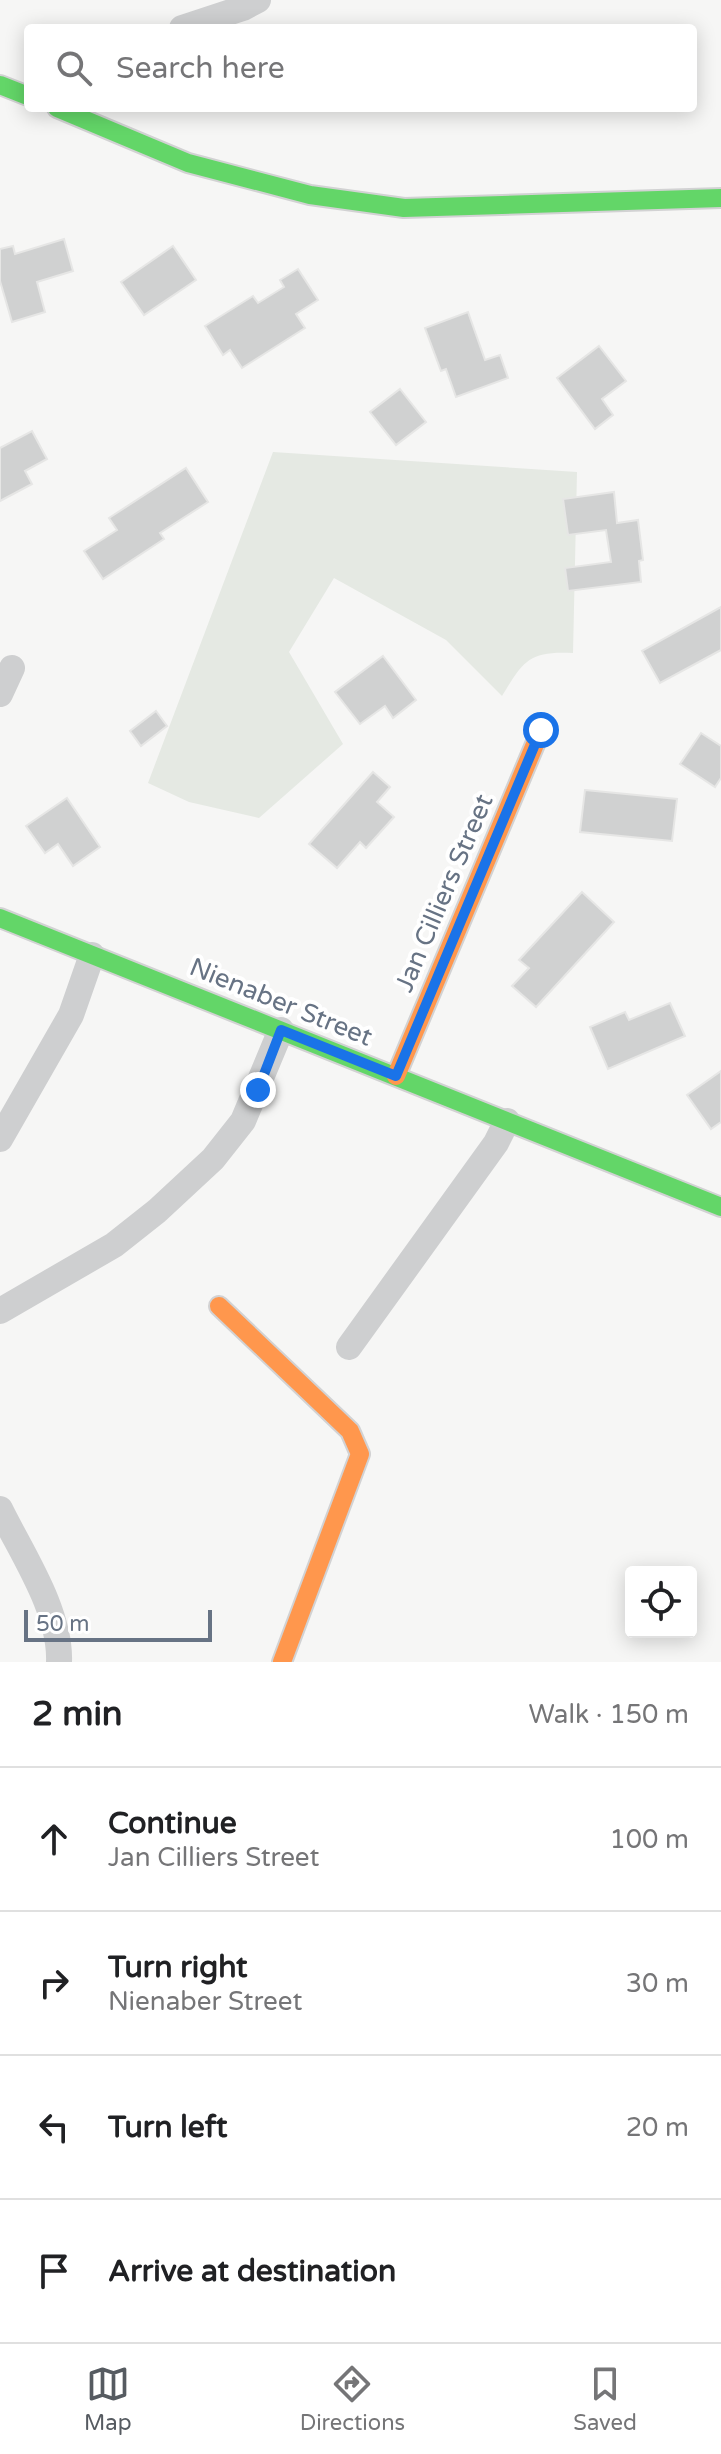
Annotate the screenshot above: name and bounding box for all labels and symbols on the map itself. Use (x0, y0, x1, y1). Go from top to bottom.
route start (523, 712, 559, 748)
street label: Jan Cilliers Street (388, 790, 500, 996)
street label: Nienaber Street (185, 951, 377, 1053)
route end (240, 1072, 276, 1108)
scale bar (24, 1606, 212, 1642)

